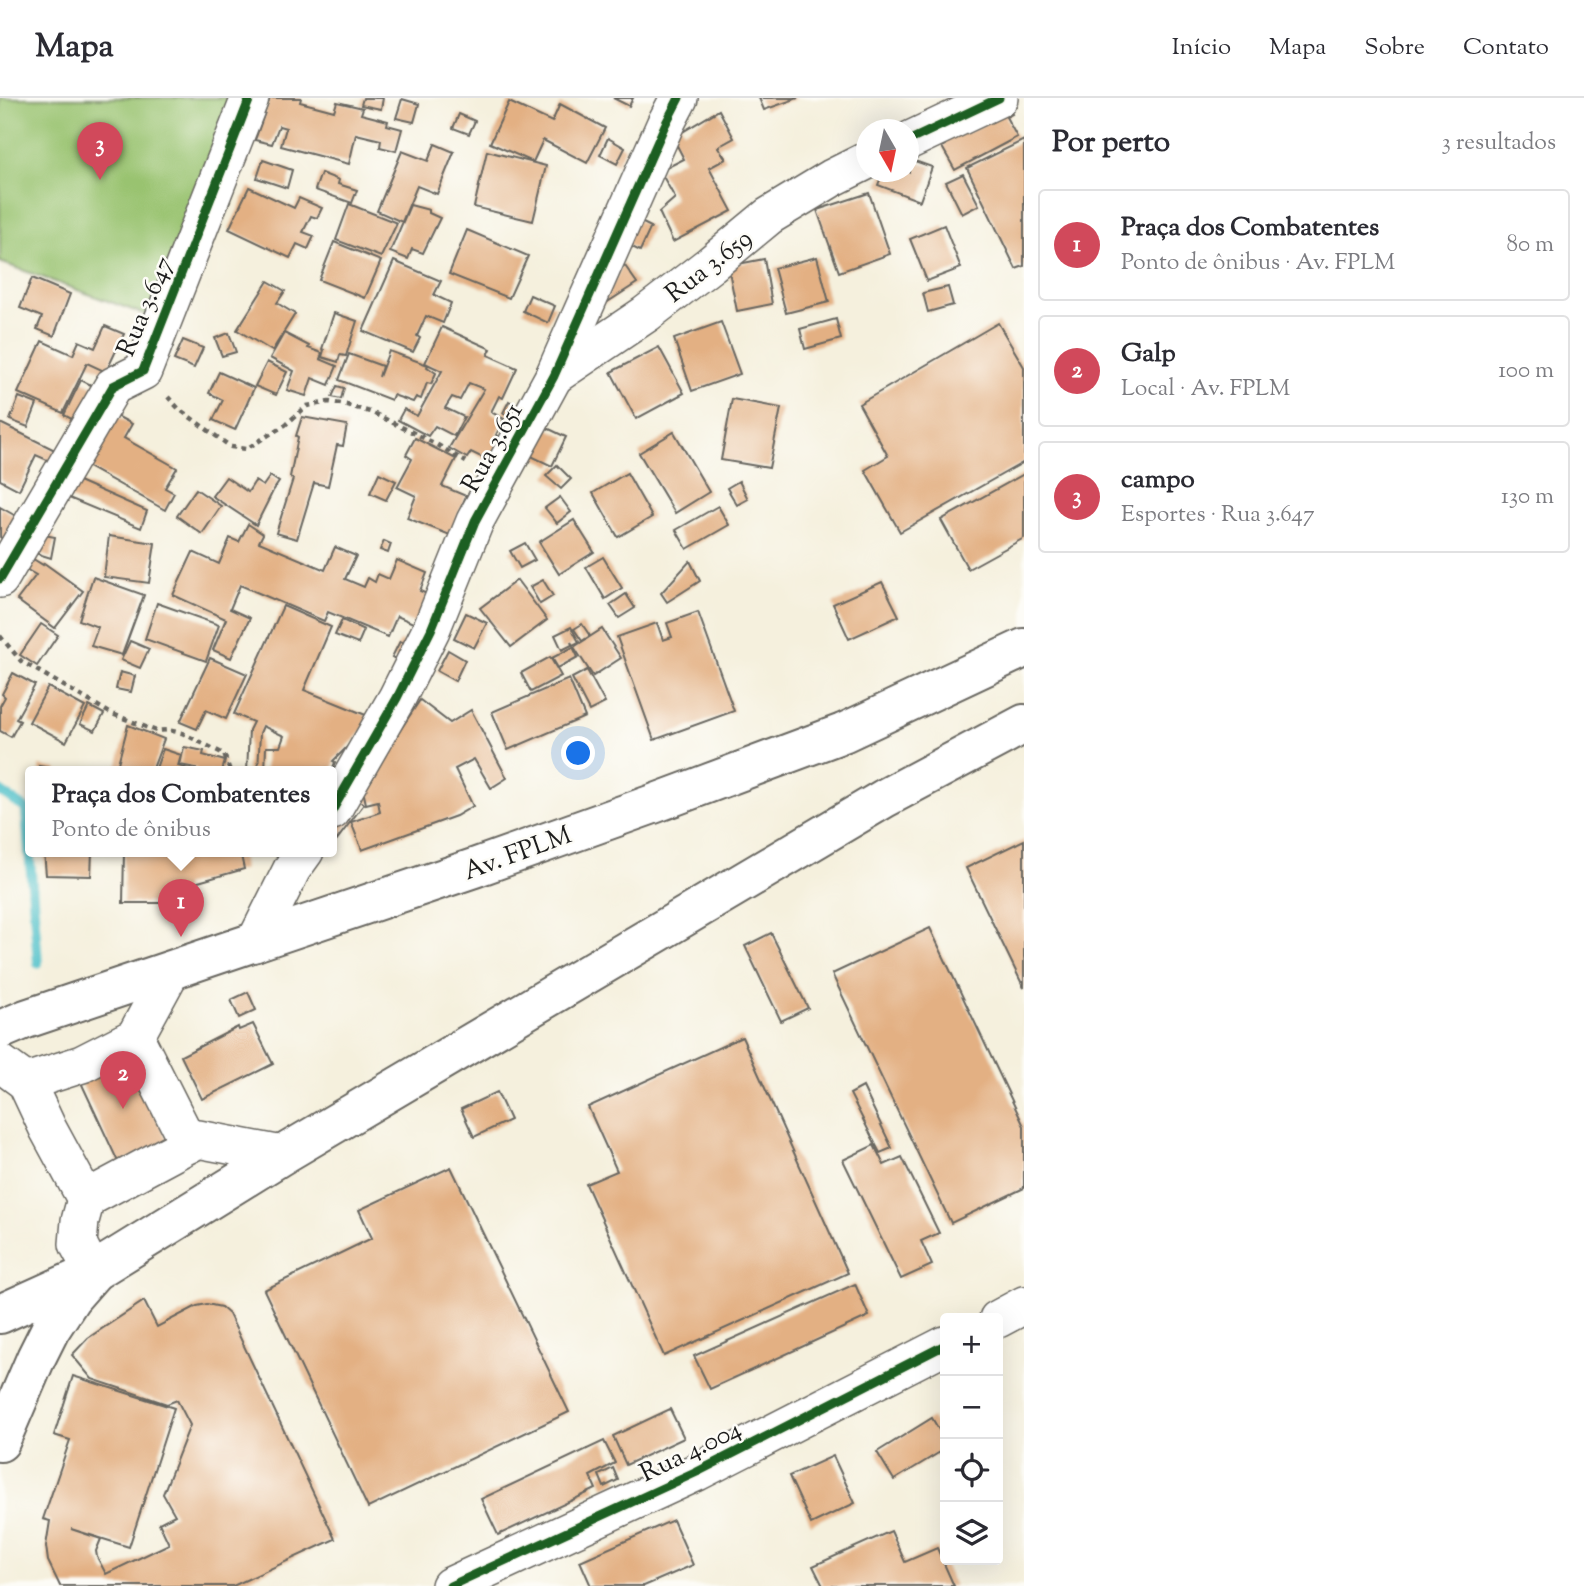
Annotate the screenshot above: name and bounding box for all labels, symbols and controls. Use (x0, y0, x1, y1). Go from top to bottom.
text: Mapa (35, 24, 114, 72)
text: Início (1172, 31, 1231, 65)
text: Mapa (1269, 31, 1326, 65)
text: Sobre (1364, 31, 1425, 65)
text: Contato (1463, 31, 1549, 65)
north arrow (856, 119, 919, 182)
pin: 3 (77, 122, 123, 180)
text: Por perto (1052, 122, 1170, 165)
text: 3 resultados (1441, 127, 1556, 160)
text: Praça dos Combatentes (1121, 210, 1379, 247)
street label: Rua 3.659 (658, 221, 761, 313)
text: 1 (1073, 229, 1081, 262)
text: 80 m (1506, 229, 1554, 262)
text: Ponto de ônibus · Av. FPLM (1121, 247, 1395, 280)
street label: Rua 3.647 (109, 251, 184, 363)
text: Galp (1121, 336, 1176, 373)
text: 2 (1072, 355, 1082, 388)
text: 100 m (1498, 355, 1554, 388)
text: Local · Av. FPLM (1121, 373, 1290, 406)
street label: Rua 3.651 (453, 396, 533, 500)
text: campo (1121, 462, 1195, 499)
text: 3 (1072, 481, 1082, 514)
text: 130 m (1501, 481, 1554, 514)
text: Esportes · Rua 3.647 (1121, 499, 1314, 532)
your location (561, 736, 595, 770)
popup (25, 766, 337, 857)
text: Praça dos Combatentes (52, 777, 310, 814)
text: Ponto de ônibus (52, 814, 211, 847)
street label: Av. FPLM (459, 818, 577, 891)
pin: 1 (158, 879, 204, 937)
pin: 2 (100, 1051, 146, 1109)
map controls (940, 1313, 1003, 1565)
button: + (940, 1313, 1003, 1376)
button: − (940, 1376, 1003, 1439)
street label: Rua 4.004 (634, 1412, 748, 1493)
button: locate (940, 1439, 1003, 1502)
button: layers (940, 1502, 1003, 1565)

